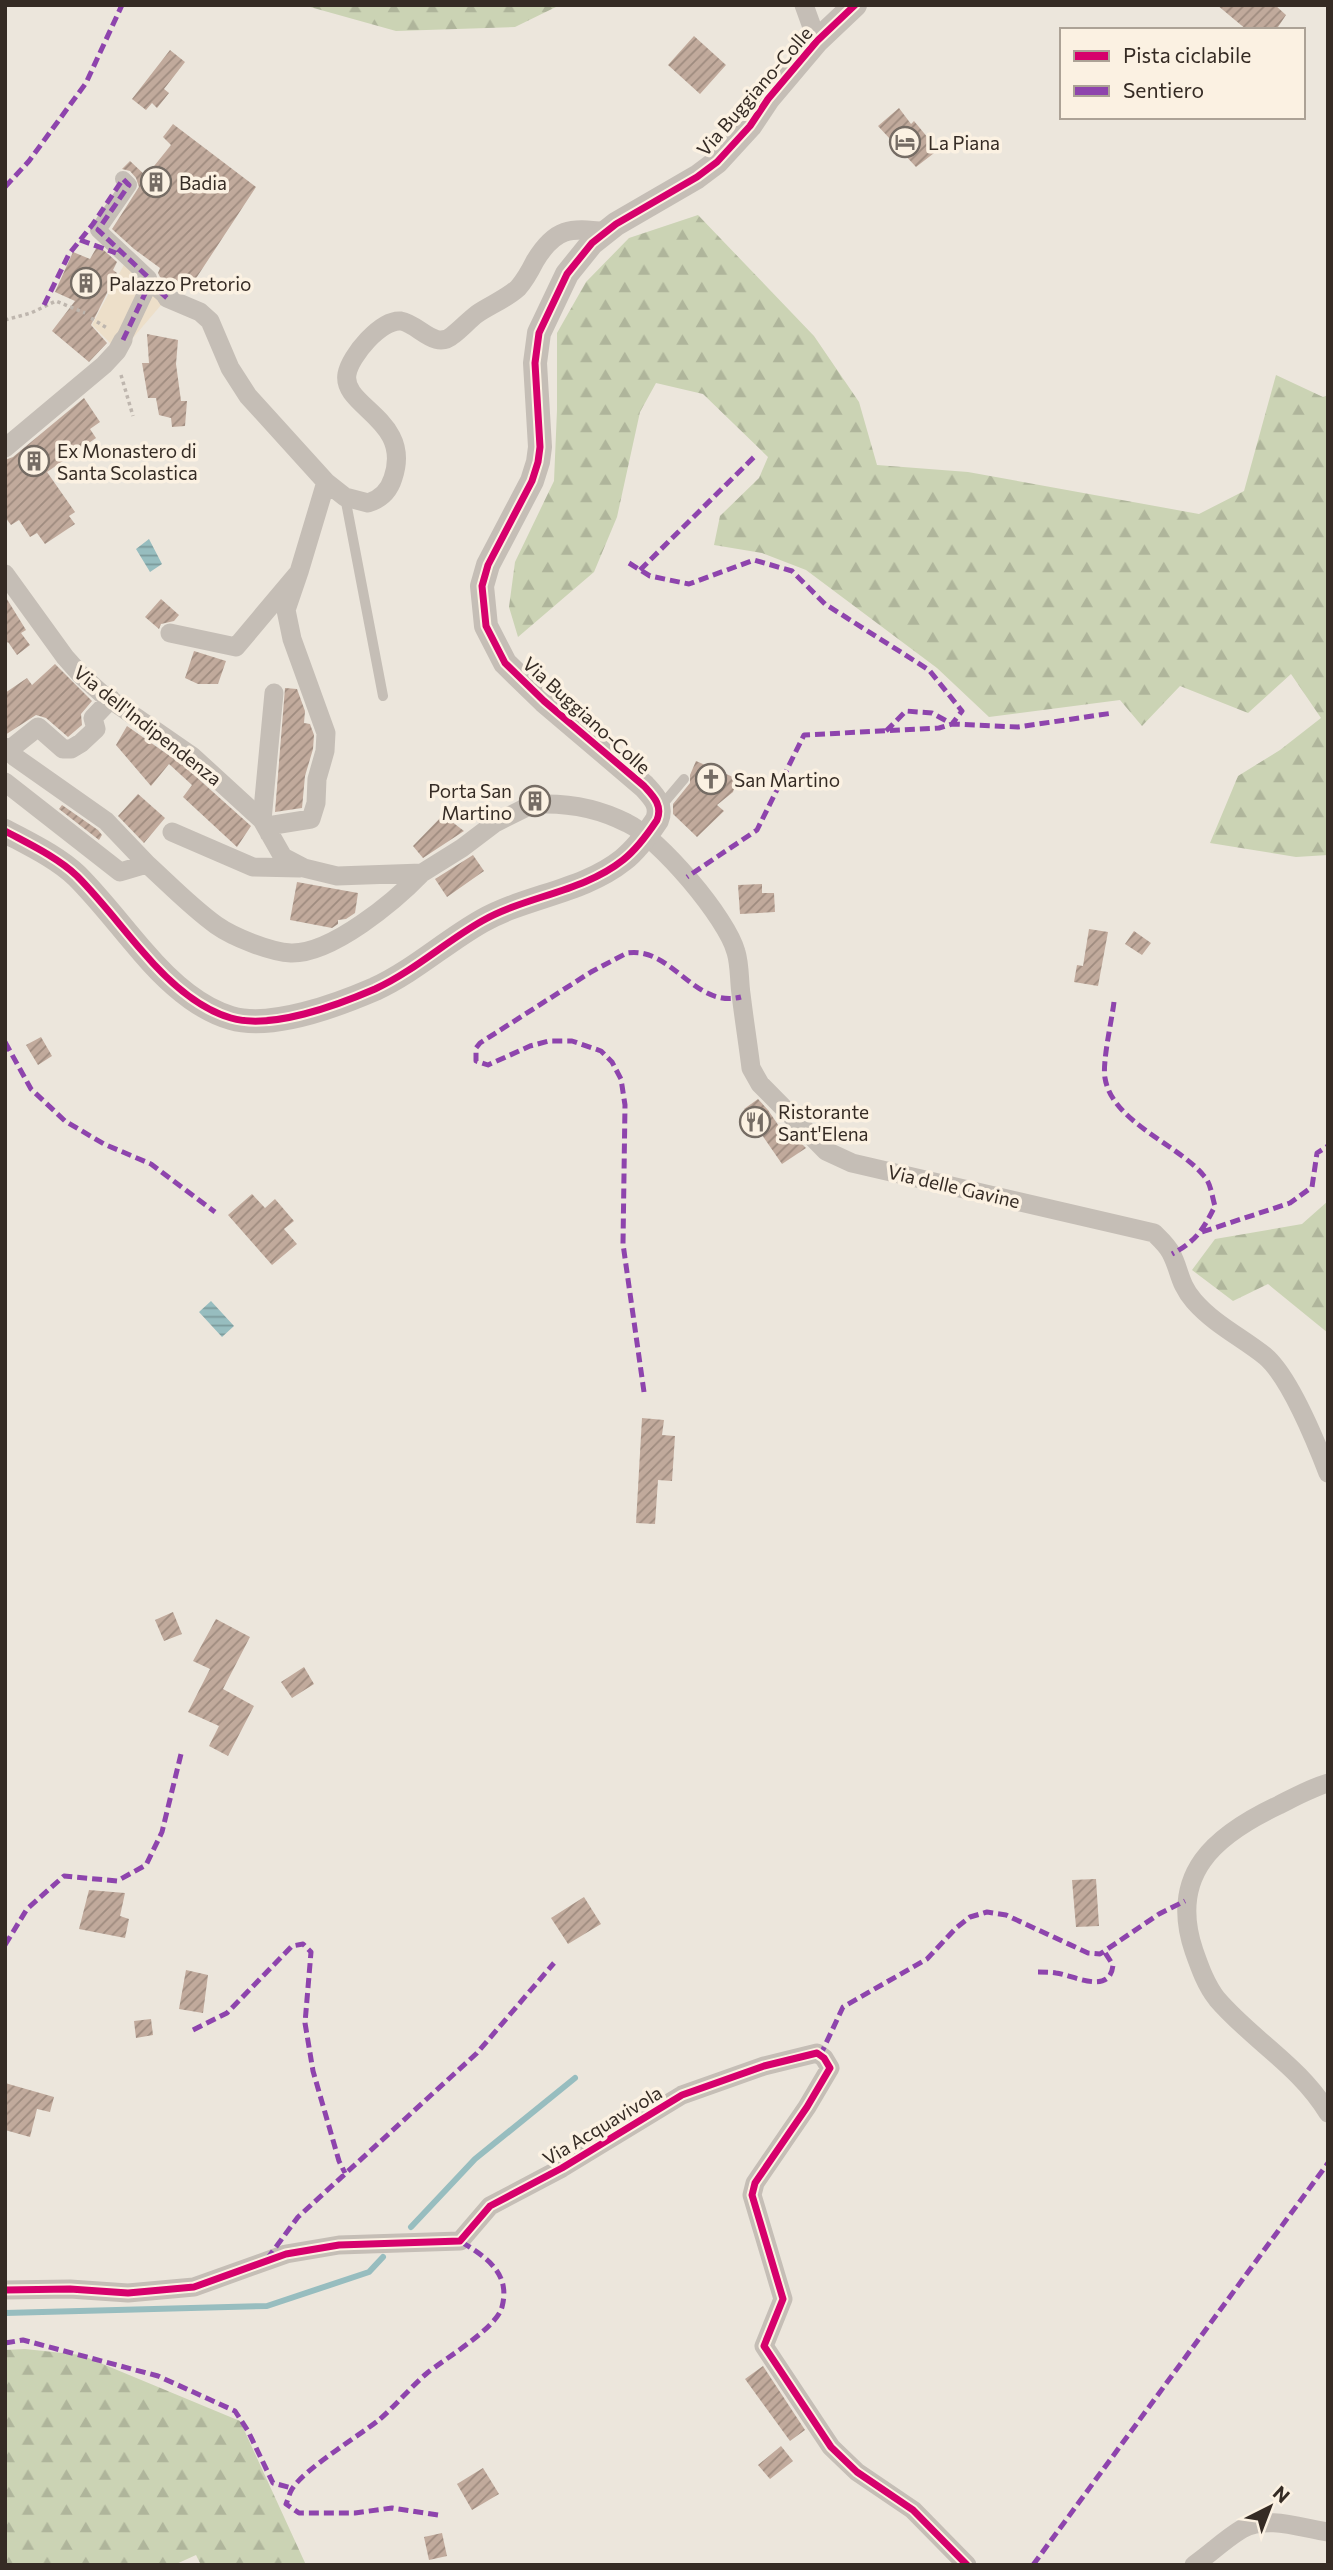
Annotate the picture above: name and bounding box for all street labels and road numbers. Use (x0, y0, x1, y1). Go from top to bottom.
street label: Via Buggiano-Colle (691, 22, 817, 160)
street label: Via Buggiano-Colle (518, 652, 656, 778)
street label: Via dell'Indipendenza (69, 660, 227, 790)
street label: Via delle Gavine (886, 1160, 1022, 1212)
street label: Via Acquavivola (538, 2080, 666, 2170)

